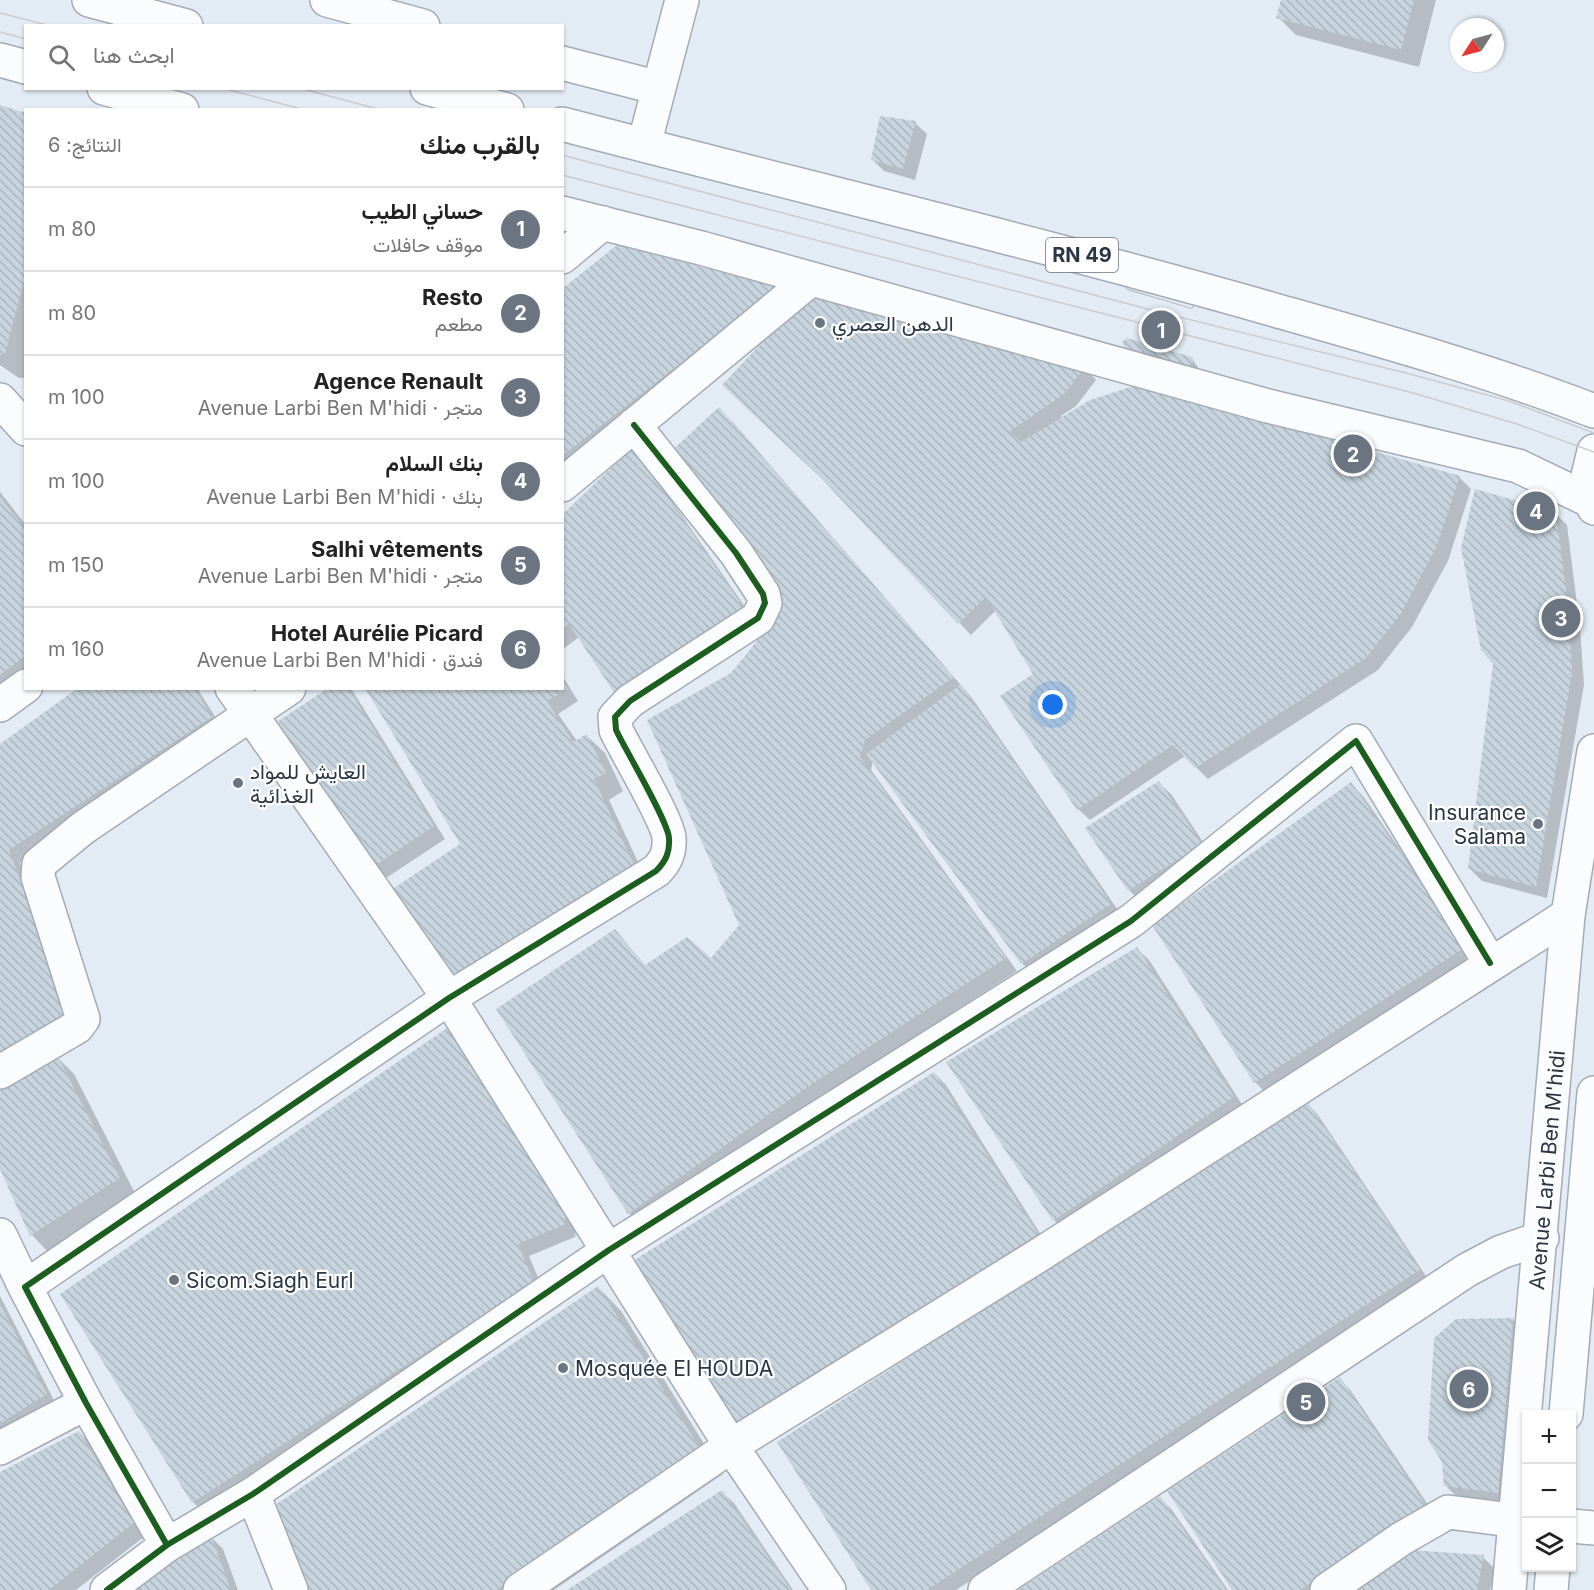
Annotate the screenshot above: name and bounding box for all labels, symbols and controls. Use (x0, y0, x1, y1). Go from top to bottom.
north arrow (1450, 18, 1504, 72)
search box (24, 24, 564, 90)
icon: search (45, 41, 78, 74)
text: ابحث هنا (93, 42, 175, 68)
text: بالقرب منك (420, 129, 540, 160)
text: النتائج: 6 (48, 133, 122, 157)
text: حساني الطيب (361, 198, 483, 224)
text: 80 m (48, 217, 96, 241)
text: 1 (516, 217, 525, 241)
text: موقف حافلات (373, 233, 483, 257)
road number: RN 49 (1046, 238, 1118, 272)
text: Resto (422, 284, 483, 310)
text: 80 m (48, 301, 96, 325)
text: 2 (514, 301, 527, 325)
pin: 1 (1142, 308, 1180, 352)
place label: الدهن العصري (832, 311, 954, 341)
text: مطعم (435, 312, 483, 336)
marker: الدهن العصري (813, 316, 827, 330)
text: Agence Renault (313, 368, 483, 394)
text: 100 m (48, 385, 105, 409)
text: 3 (514, 385, 527, 409)
text: متجر · Avenue Larbi Ben M'hidi (198, 396, 483, 420)
pin: 2 (1334, 432, 1372, 476)
text: بنك السلام (386, 450, 483, 476)
text: 100 m (48, 469, 105, 493)
text: 4 (514, 469, 527, 493)
text: بنك · Avenue Larbi Ben M'hidi (206, 485, 483, 509)
pin: 4 (1516, 488, 1556, 534)
text: Salhi vêtements (311, 536, 483, 562)
text: 150 m (48, 553, 104, 577)
text: 5 (514, 553, 527, 577)
text: متجر · Avenue Larbi Ben M'hidi (198, 564, 483, 588)
pin: 3 (1542, 596, 1580, 640)
text: Hotel Aurélie Picard (271, 620, 483, 646)
text: 160 m (48, 637, 104, 661)
text: 6 (514, 637, 527, 661)
text: فندق · Avenue Larbi Ben M'hidi (197, 648, 483, 672)
your location (1038, 690, 1067, 719)
place label: العايش للمواد الغذائية (250, 759, 366, 808)
marker: العايش للمواد الغذائية (231, 776, 245, 790)
place label: Insurance Salama (1428, 800, 1526, 849)
marker: Insurance Salama (1531, 817, 1545, 831)
street label: Avenue Larbi Ben M'hidi (1524, 1049, 1570, 1291)
place label: Sicom.Siagh Eurl (186, 1268, 354, 1293)
marker: Sicom.Siagh Eurl (167, 1273, 181, 1287)
place label: Mosquée El HOUDA (575, 1356, 773, 1381)
marker: Mosquée El HOUDA (556, 1361, 570, 1375)
pin: 6 (1450, 1366, 1488, 1412)
pin: 5 (1286, 1380, 1326, 1424)
map controls (1522, 1410, 1576, 1572)
button: + (1522, 1410, 1576, 1464)
button: − (1522, 1464, 1576, 1518)
button: layers (1522, 1518, 1576, 1572)

